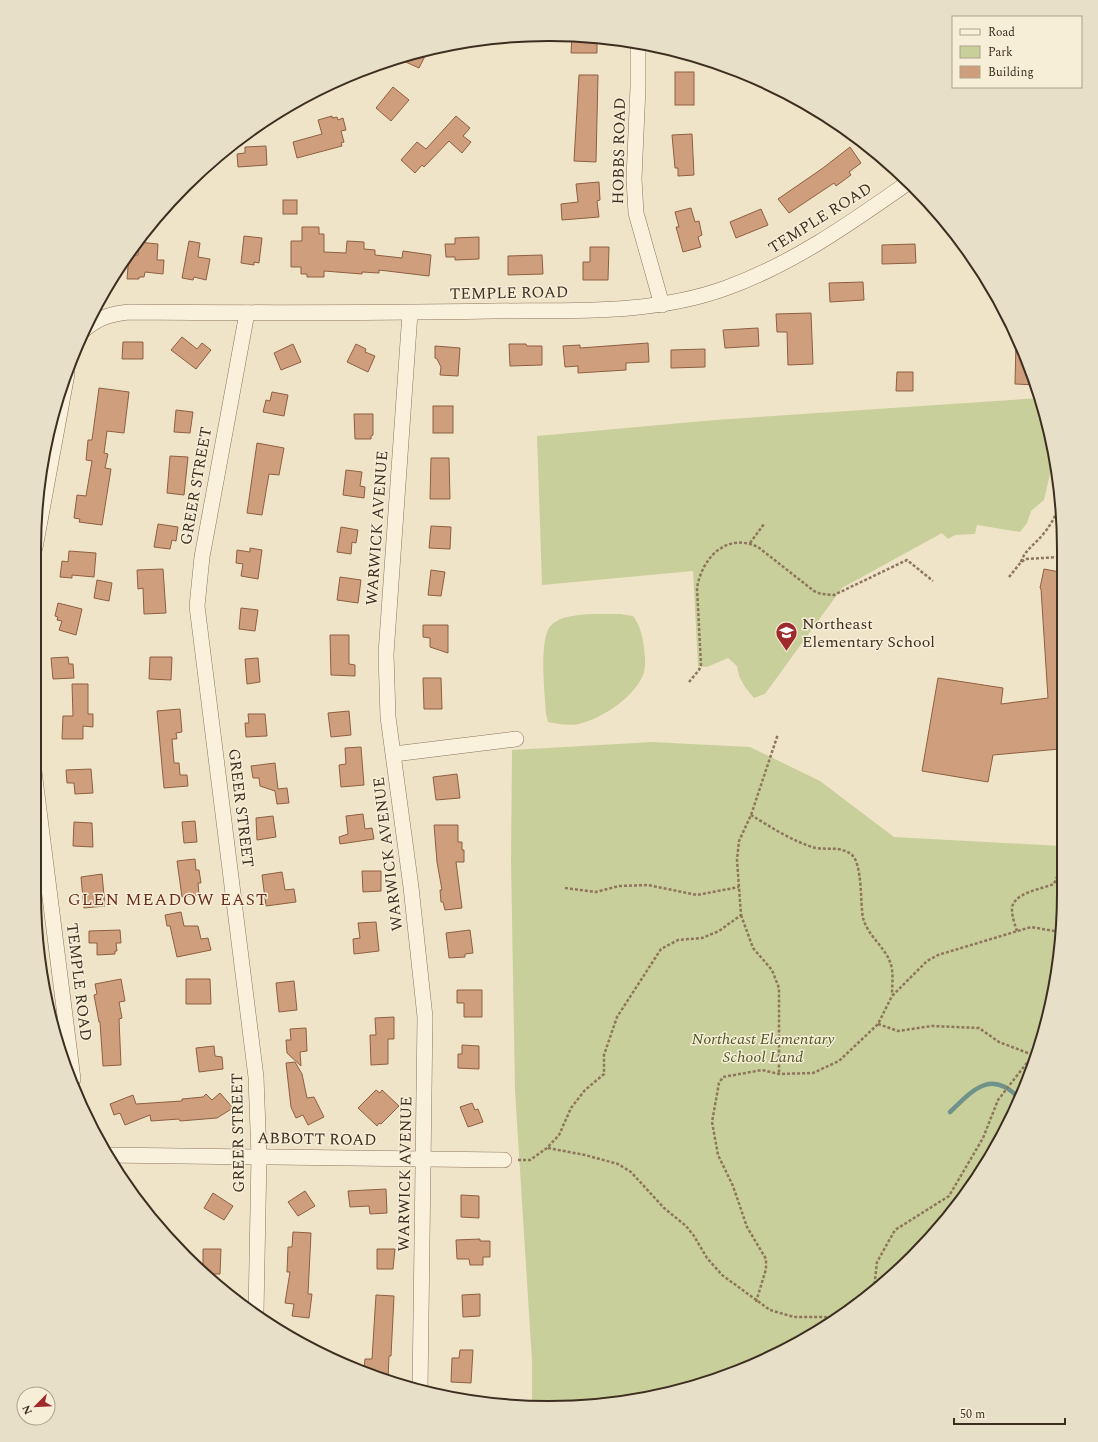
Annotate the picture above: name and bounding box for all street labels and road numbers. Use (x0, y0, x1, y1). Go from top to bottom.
street label: HOBBS ROAD (606, 97, 632, 205)
street label: TEMPLE ROAD (763, 176, 877, 260)
street label: TEMPLE ROAD (450, 280, 568, 306)
street label: GREER STREET (174, 425, 218, 547)
street label: WARWICK AVENUE (360, 450, 394, 606)
street label: GREER STREET (222, 747, 260, 869)
street label: WARWICK AVENUE (367, 775, 409, 933)
street label: TEMPLE ROAD (60, 922, 98, 1042)
street label: GREER STREET (225, 1073, 251, 1193)
street label: WARWICK AVENUE (392, 1096, 418, 1252)
street label: ABBOTT ROAD (257, 1126, 377, 1152)

